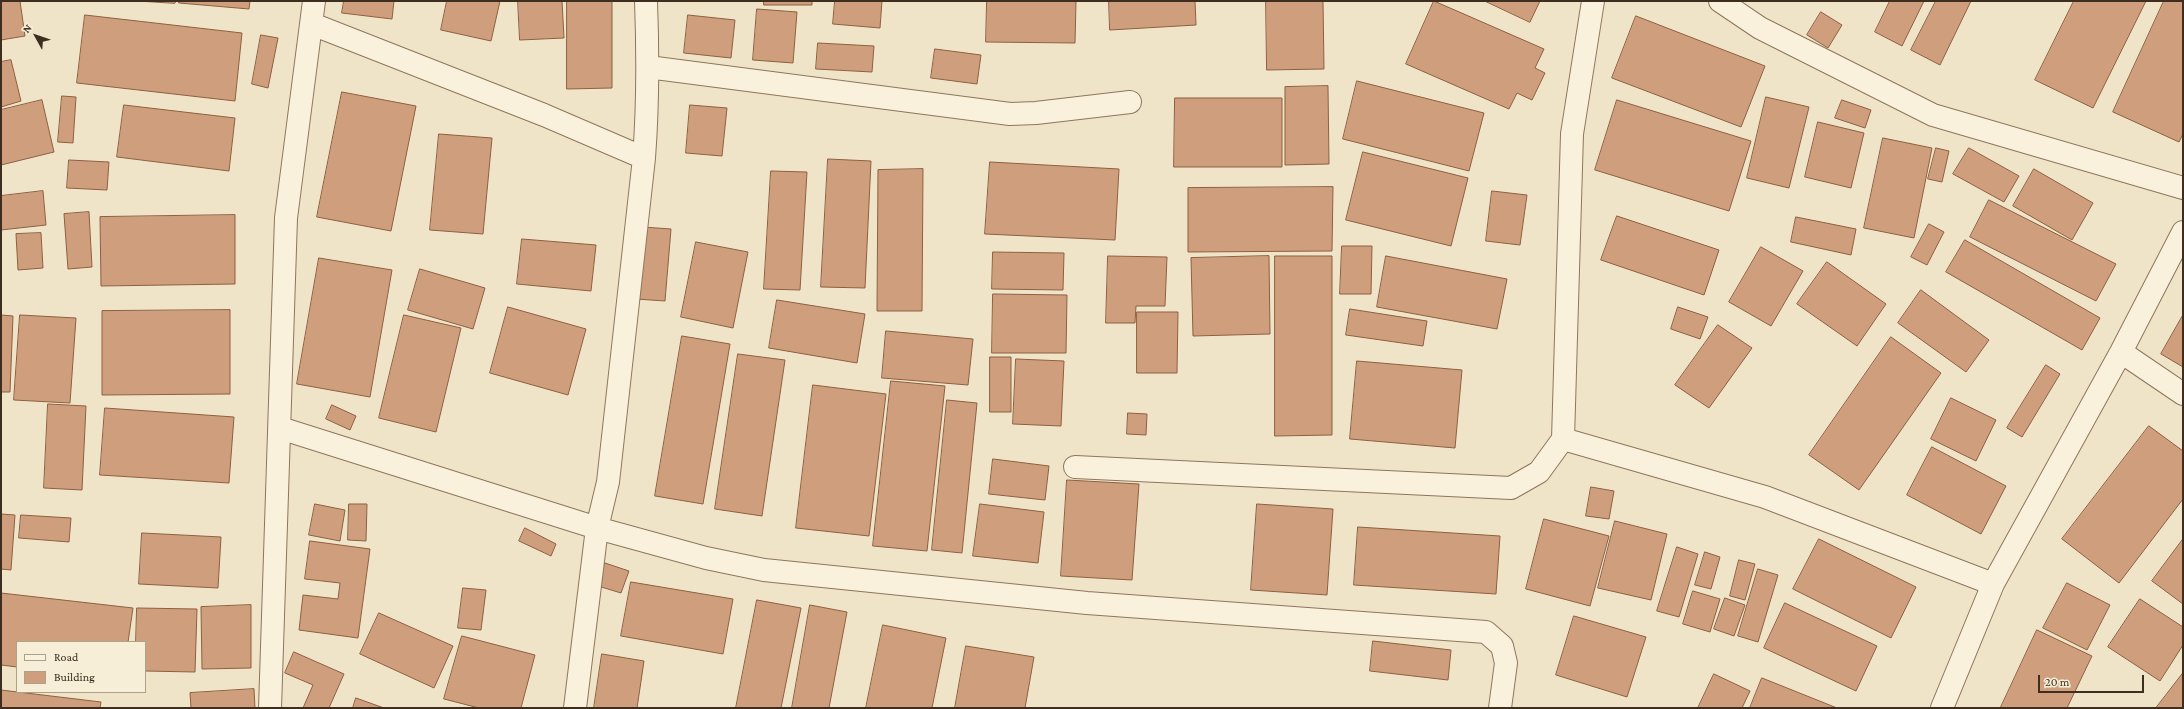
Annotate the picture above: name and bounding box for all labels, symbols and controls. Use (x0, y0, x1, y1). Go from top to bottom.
north arrow (16, 16, 56, 56)
text: N (20, 22, 34, 35)
legend (16, 641, 146, 693)
text: Road (54, 650, 78, 664)
scale bar (2040, 667, 2146, 693)
text: Building (54, 670, 95, 684)
text: 20 m (2045, 675, 2069, 689)

